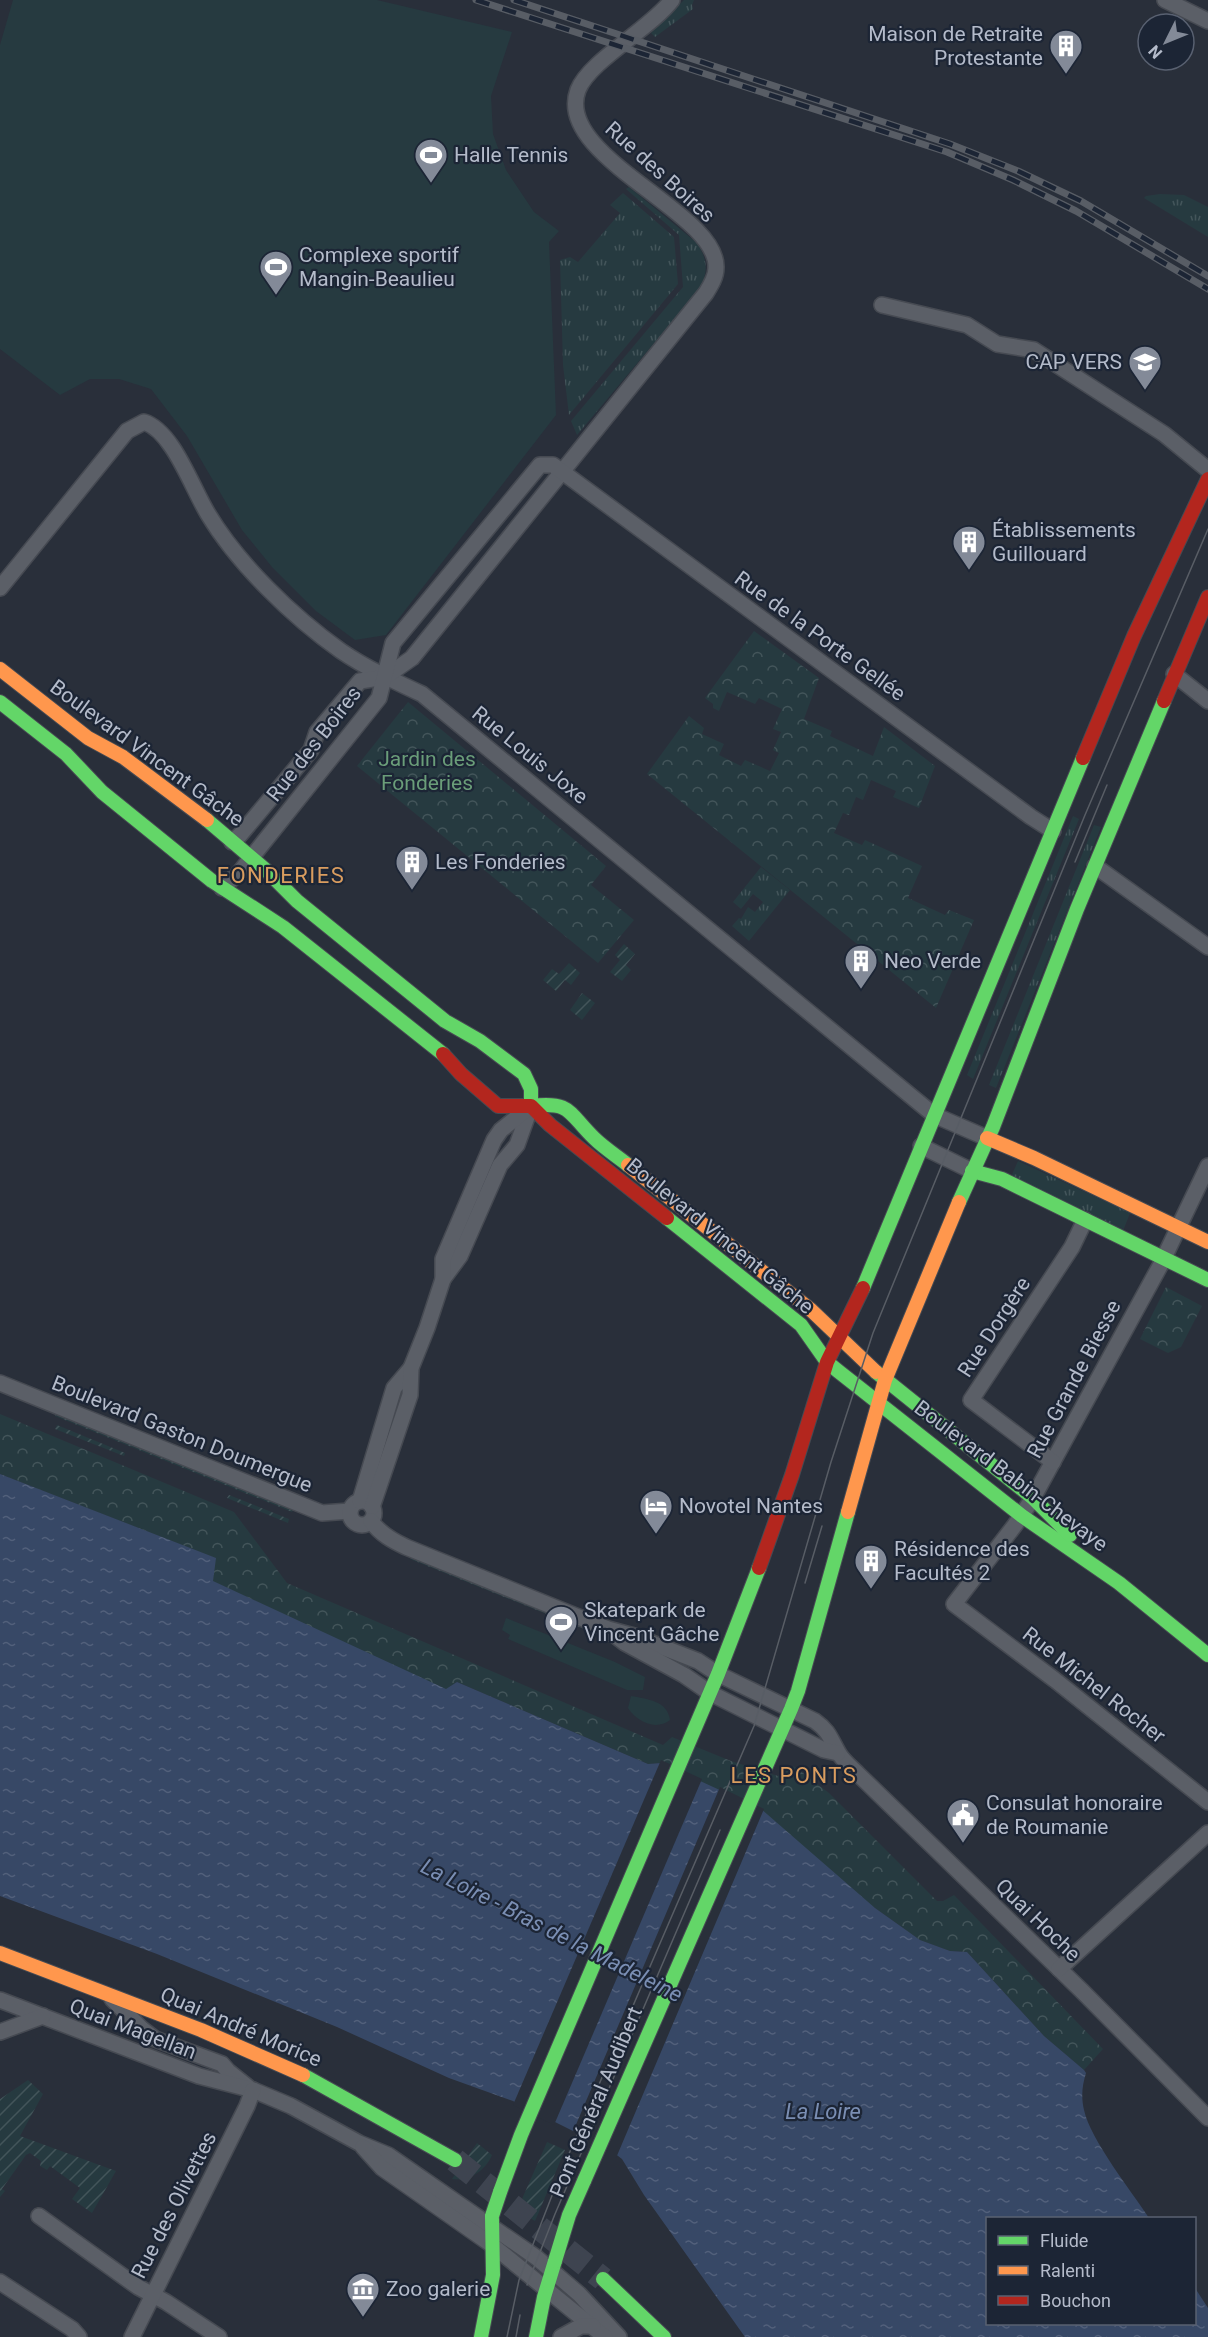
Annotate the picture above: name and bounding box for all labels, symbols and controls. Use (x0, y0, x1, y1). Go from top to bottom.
north arrow (1136, 12, 1196, 72)
place label: Maison de Retraite Protestante (868, 22, 1043, 70)
building icon: Maison de Retraite Protestante (1048, 28, 1084, 75)
text: N (1145, 41, 1166, 62)
street label: Rue des Boires (600, 117, 720, 227)
sports icon: Halle Tennis (413, 137, 449, 184)
place label: Halle Tennis (454, 143, 568, 167)
place label: Complexe sportif Mangin-Beaulieu (299, 243, 460, 291)
sports icon: Complexe sportif Mangin-Beaulieu (258, 249, 294, 296)
school or university icon: CAP VERS (1127, 344, 1163, 391)
place label: CAP VERS (1025, 350, 1122, 374)
place label: Établissements Guillouard (992, 518, 1136, 566)
building icon: Établissements Guillouard (951, 524, 987, 571)
street label: Rue de la Porte Gellée (730, 566, 910, 706)
street label: Boulevard Vincent Gâche (46, 675, 248, 831)
street label: Rue des Boires (262, 682, 366, 806)
street label: Rue Louis Joxe (467, 701, 593, 809)
park label: Jardin des Fonderies (378, 747, 476, 795)
building icon: Les Fonderies (394, 844, 430, 891)
place label: Les Fonderies (435, 850, 566, 874)
district label: FONDERIES (217, 863, 345, 888)
building icon: Neo Verde (843, 943, 879, 990)
place label: Neo Verde (884, 949, 981, 973)
street label: Boulevard Vincent Gâche (622, 1153, 818, 1319)
street label: Rue Dorgère (953, 1272, 1035, 1382)
street label: Rue Grande Biesse (1022, 1296, 1126, 1462)
street label: Boulevard Gaston Doumergue (48, 1371, 316, 1497)
street label: Boulevard Babin-Chevaye (910, 1396, 1112, 1556)
hotel icon: Novotel Nantes (638, 1488, 674, 1535)
place label: Novotel Nantes (679, 1494, 823, 1518)
place label: Résidence des Facultés 2 (894, 1537, 1030, 1585)
building icon: Résidence des Facultés 2 (853, 1543, 889, 1590)
place label: Skatepark de Vincent Gâche (584, 1598, 719, 1646)
sports icon: Skatepark de Vincent Gâche (543, 1604, 579, 1651)
street label: Rue Michel Rocher (1018, 1622, 1170, 1748)
district label: LES PONTS (731, 1763, 857, 1788)
place label: Consulat honoraire de Roumanie (986, 1791, 1163, 1839)
public building icon: Consulat honoraire de Roumanie (945, 1797, 981, 1844)
water label: La Loire - Bras de la Madeleine (417, 1854, 687, 2007)
street label: Quai Hoche (991, 1874, 1085, 1966)
street label: Quai André Morice (157, 1982, 325, 2072)
street label: Quai Magellan (66, 1994, 200, 2064)
street label: Pont Général Audibert (545, 2003, 647, 2201)
water label: La Loire (785, 2099, 861, 2124)
street label: Rue des Olivettes (127, 2128, 221, 2282)
legend (986, 2217, 1196, 2325)
text: Fluide (1040, 2230, 1088, 2251)
text: Ralenti (1040, 2260, 1095, 2281)
museum icon: Zoo galerie (345, 2271, 381, 2318)
place label: Zoo galerie (386, 2277, 490, 2301)
text: Bouchon (1040, 2290, 1111, 2311)

